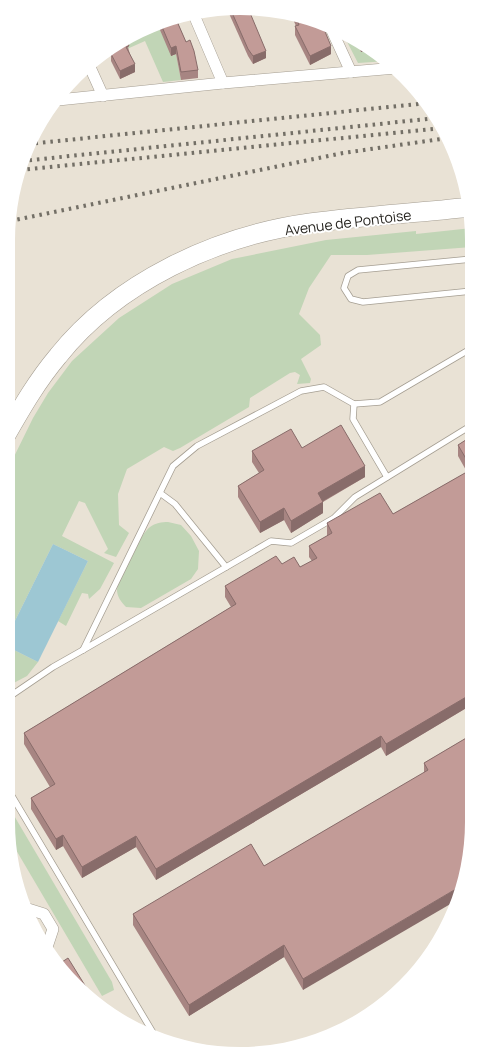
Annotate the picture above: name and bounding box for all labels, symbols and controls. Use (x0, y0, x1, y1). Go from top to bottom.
street label: Avenue de Pontoise (284, 205, 412, 239)

